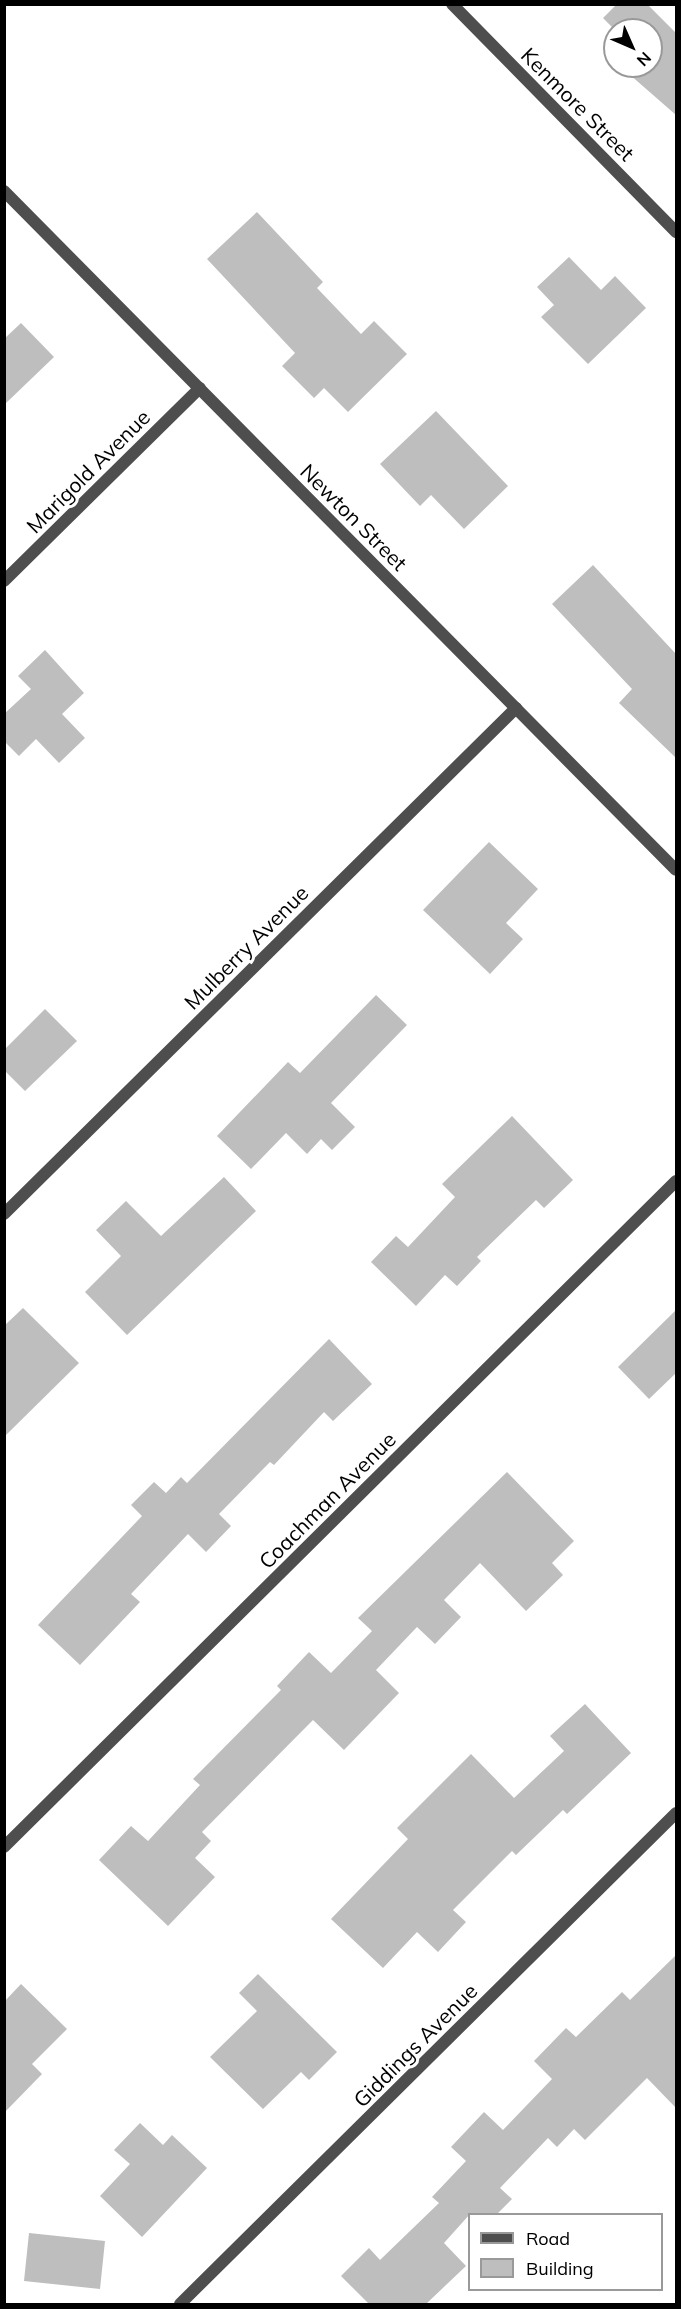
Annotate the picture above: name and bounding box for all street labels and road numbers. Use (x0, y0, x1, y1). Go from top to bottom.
street label: Kenmore Street (516, 42, 640, 166)
street label: Marigold Avenue (21, 404, 155, 538)
street label: Newton Street (295, 458, 413, 576)
street label: Mulberry Avenue (179, 880, 313, 1014)
street label: Coachman Avenue (253, 1426, 401, 1574)
street label: Giddings Avenue (348, 1978, 482, 2112)

